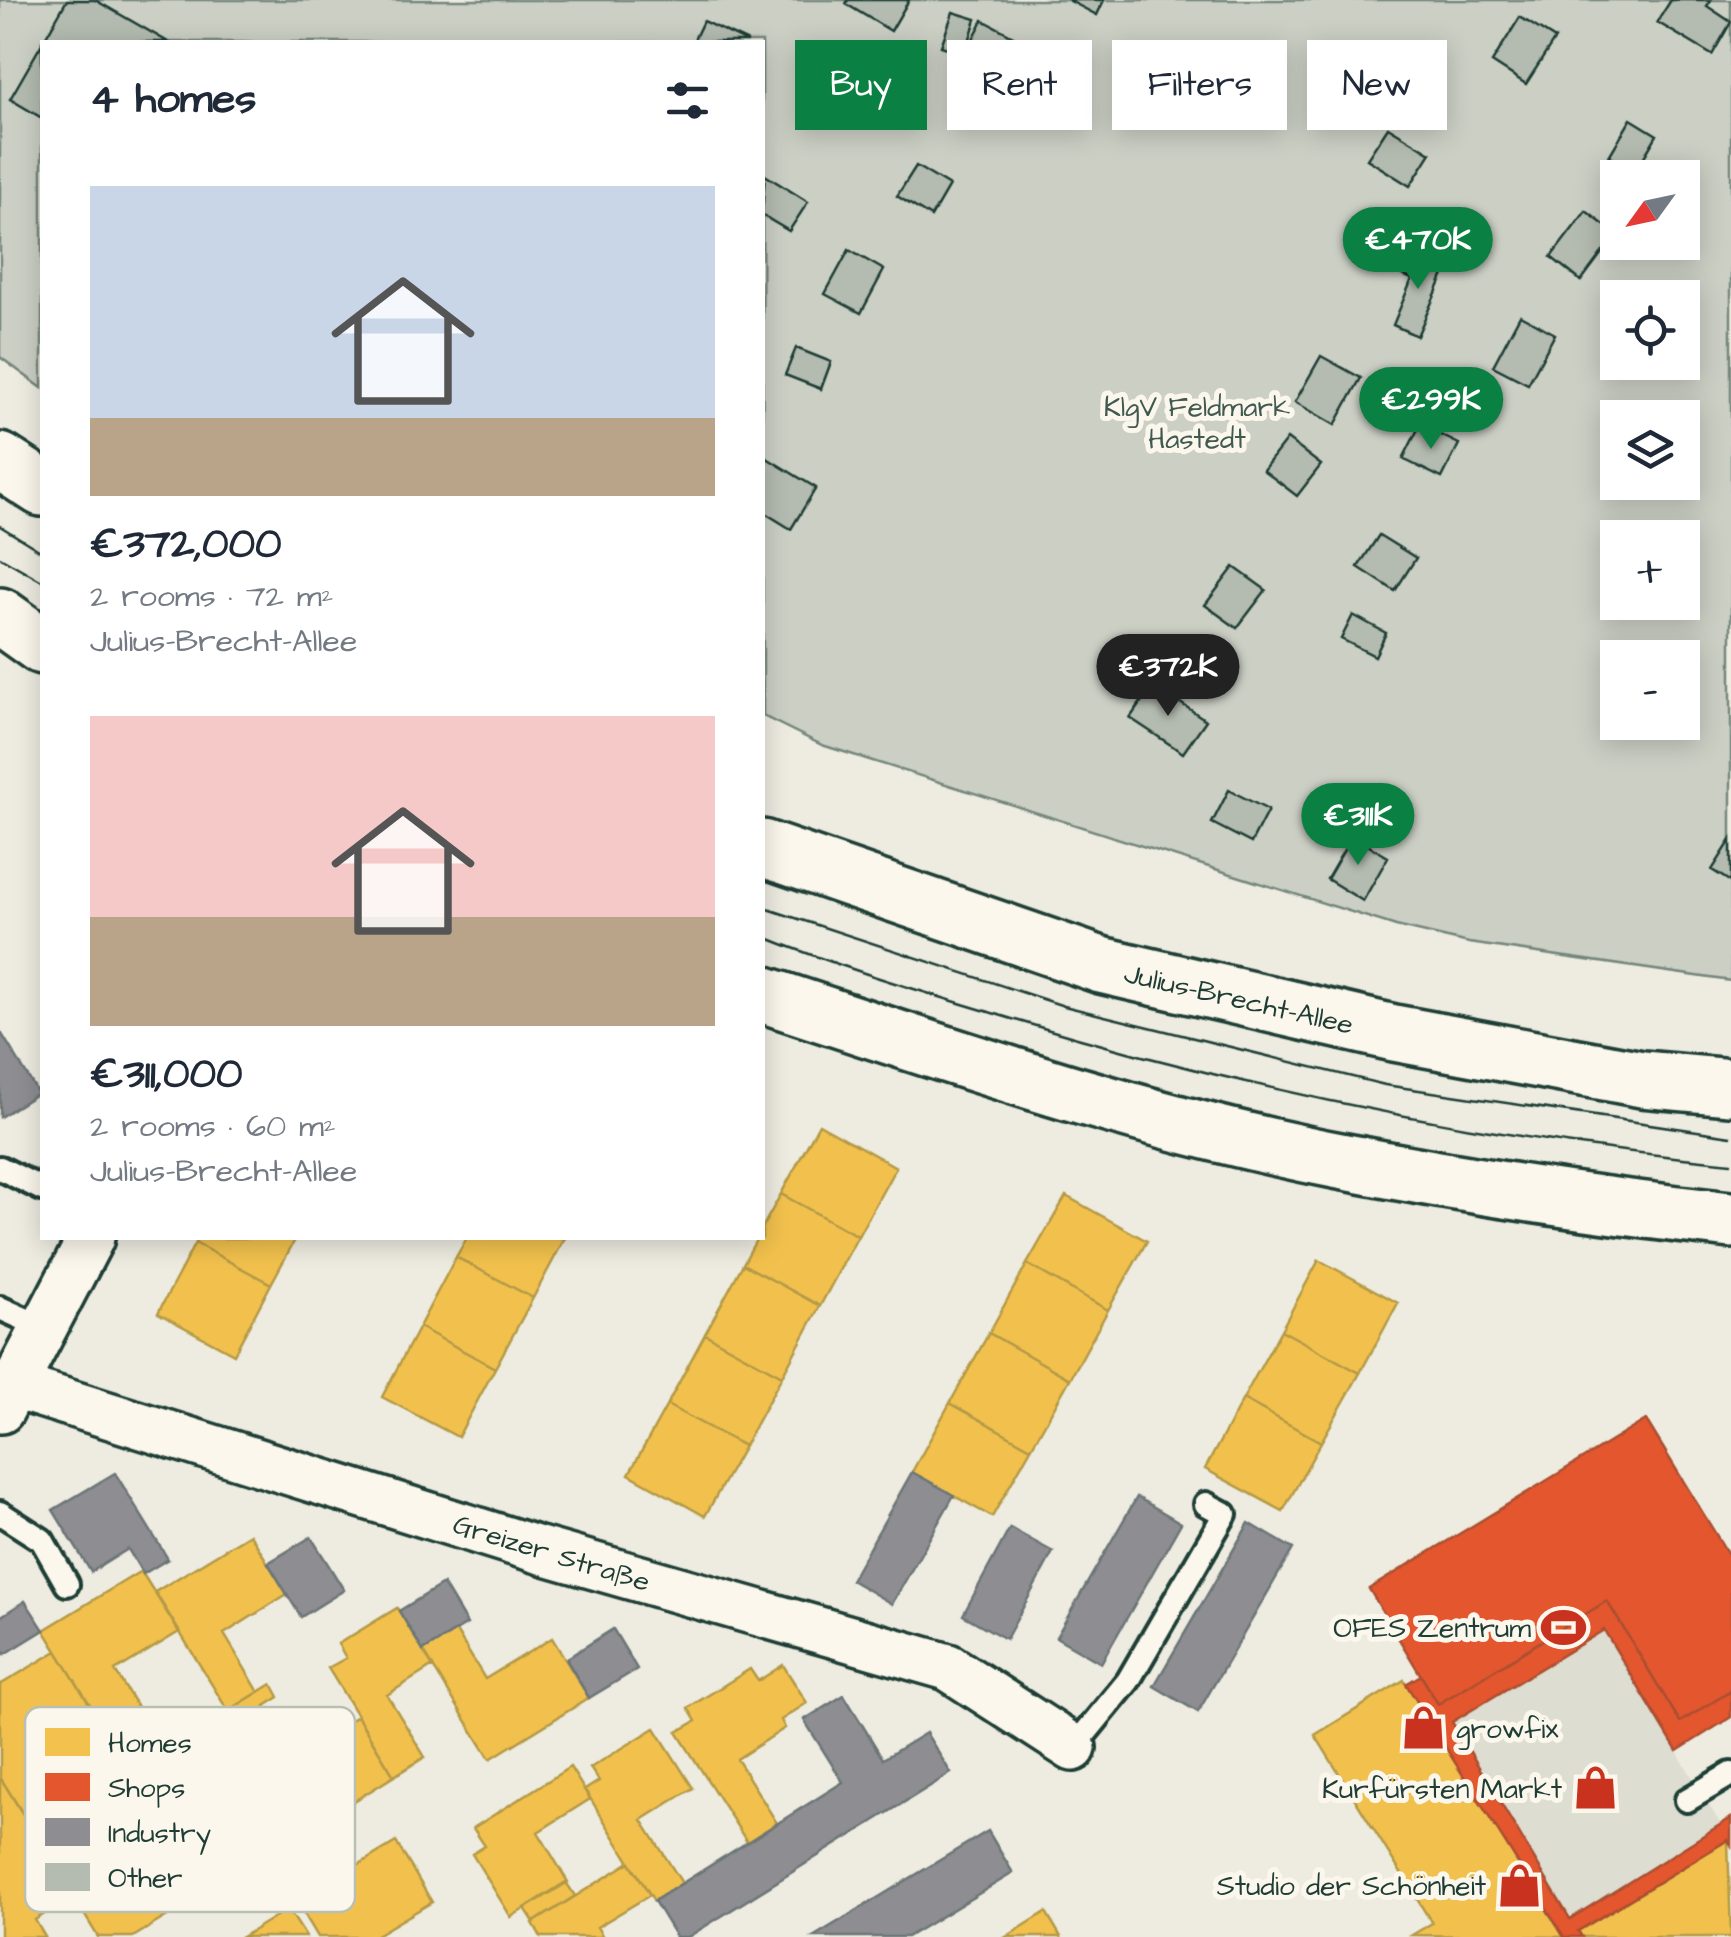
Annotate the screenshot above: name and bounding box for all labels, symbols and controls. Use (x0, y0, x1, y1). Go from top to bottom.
chip: Buy (795, 40, 927, 130)
chip: Rent (947, 40, 1092, 130)
chip: Filters (1112, 40, 1287, 130)
chip: New (1307, 40, 1447, 130)
text: 4 homes (90, 71, 256, 129)
icon: filters (660, 73, 715, 128)
north arrow (1600, 160, 1700, 260)
map controls (1600, 160, 1700, 740)
pin: €470K (1348, 207, 1488, 292)
text: €470K (1365, 217, 1471, 262)
icon: home (313, 251, 493, 431)
button: locate (1600, 280, 1700, 380)
pin: €299K (1361, 367, 1501, 452)
text: €299K (1381, 377, 1481, 422)
park label: KlgV Feldmark Hastedt (1104, 388, 1290, 459)
button: layers (1600, 400, 1700, 500)
text: €372,000 (90, 516, 282, 574)
button: + (1600, 520, 1700, 620)
text: 2 rooms · 72 m² (90, 574, 334, 619)
text: Julius-Brecht-Allee (90, 619, 357, 664)
pin: €372K (1098, 634, 1238, 719)
button: − (1600, 640, 1700, 740)
text: €372K (1118, 644, 1218, 689)
icon: home (313, 781, 493, 961)
pin: €311K (1288, 783, 1428, 868)
text: €311K (1323, 793, 1393, 838)
street label: Julius-Brecht-Allee (1120, 954, 1357, 1045)
text: €311,000 (90, 1046, 242, 1104)
text: 2 rooms · 60 m² (90, 1104, 336, 1149)
text: Julius-Brecht-Allee (90, 1149, 357, 1194)
street label: Greizer Straße (448, 1505, 655, 1602)
sports icon: OFES Zentrum (1540, 1603, 1588, 1651)
place label: OFES Zentrum (1333, 1609, 1531, 1648)
shop icon: growfix (1399, 1704, 1447, 1752)
legend (25, 1707, 355, 1912)
place label: growfix (1456, 1710, 1559, 1750)
text: Homes (108, 1724, 192, 1763)
shop icon: Kurfürsten Markt (1571, 1764, 1619, 1812)
text: Shops (108, 1769, 185, 1808)
place label: Kurfürsten Markt (1322, 1770, 1563, 1809)
text: Industry (108, 1814, 211, 1855)
text: Other (108, 1859, 183, 1898)
shop icon: Studio der Schönheit (1495, 1861, 1543, 1909)
place label: Studio der Schönheit (1217, 1867, 1487, 1906)

